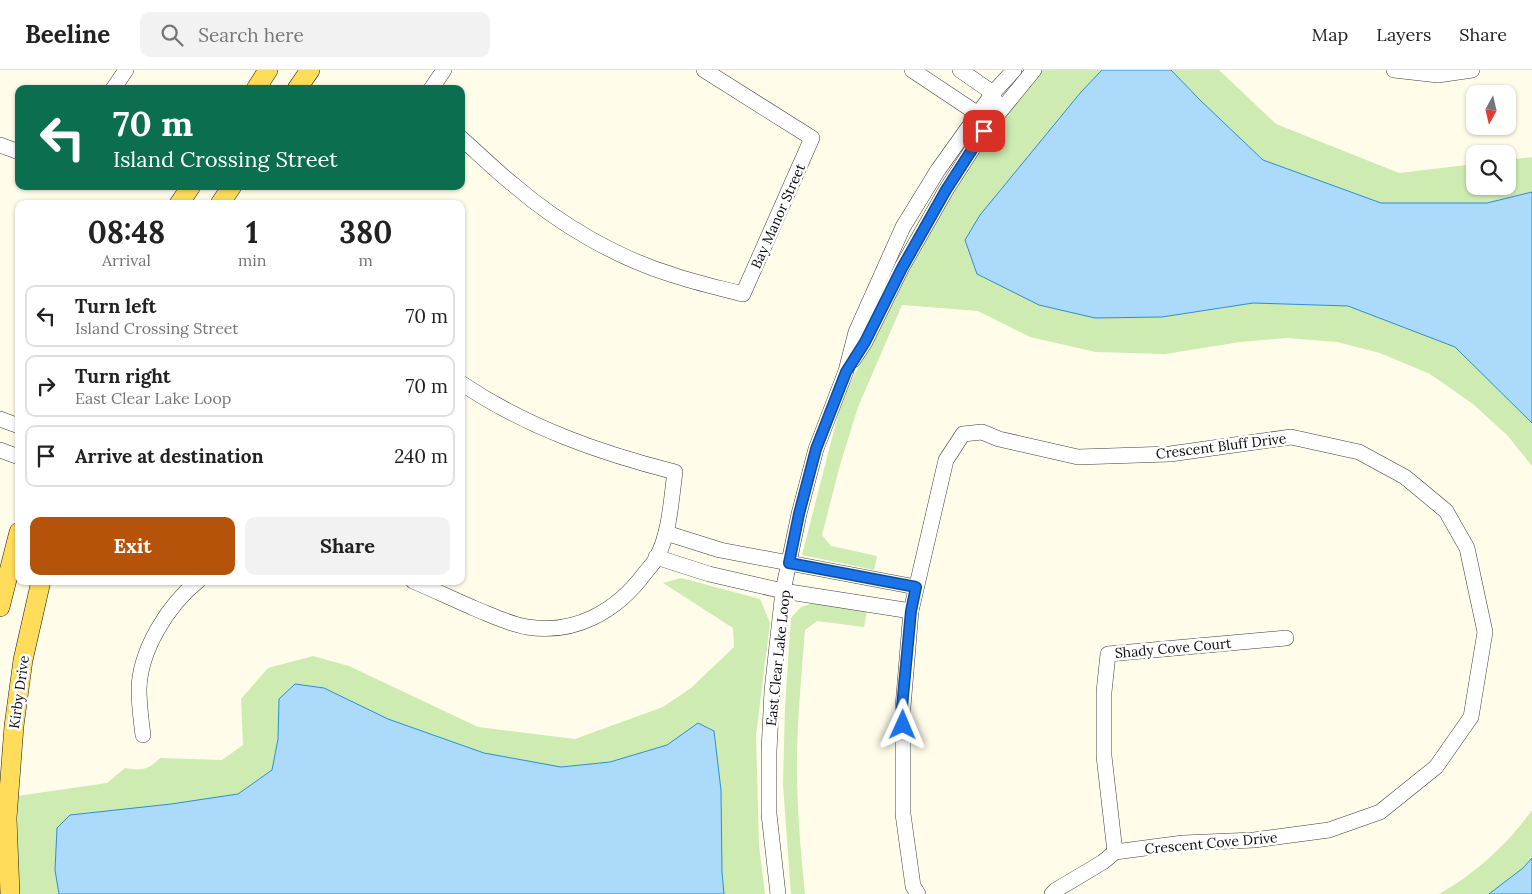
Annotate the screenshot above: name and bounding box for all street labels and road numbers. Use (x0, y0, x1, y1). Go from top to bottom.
street label: Bay Manor Street (747, 160, 809, 271)
street label: Crescent Bluff Drive (1155, 429, 1288, 463)
street label: East Clear Lake Loop (762, 589, 794, 727)
street label: Shady Cove Court (1114, 634, 1233, 662)
street label: Kirby Drive (5, 654, 33, 730)
street label: Crescent Cove Drive (1144, 828, 1279, 858)

